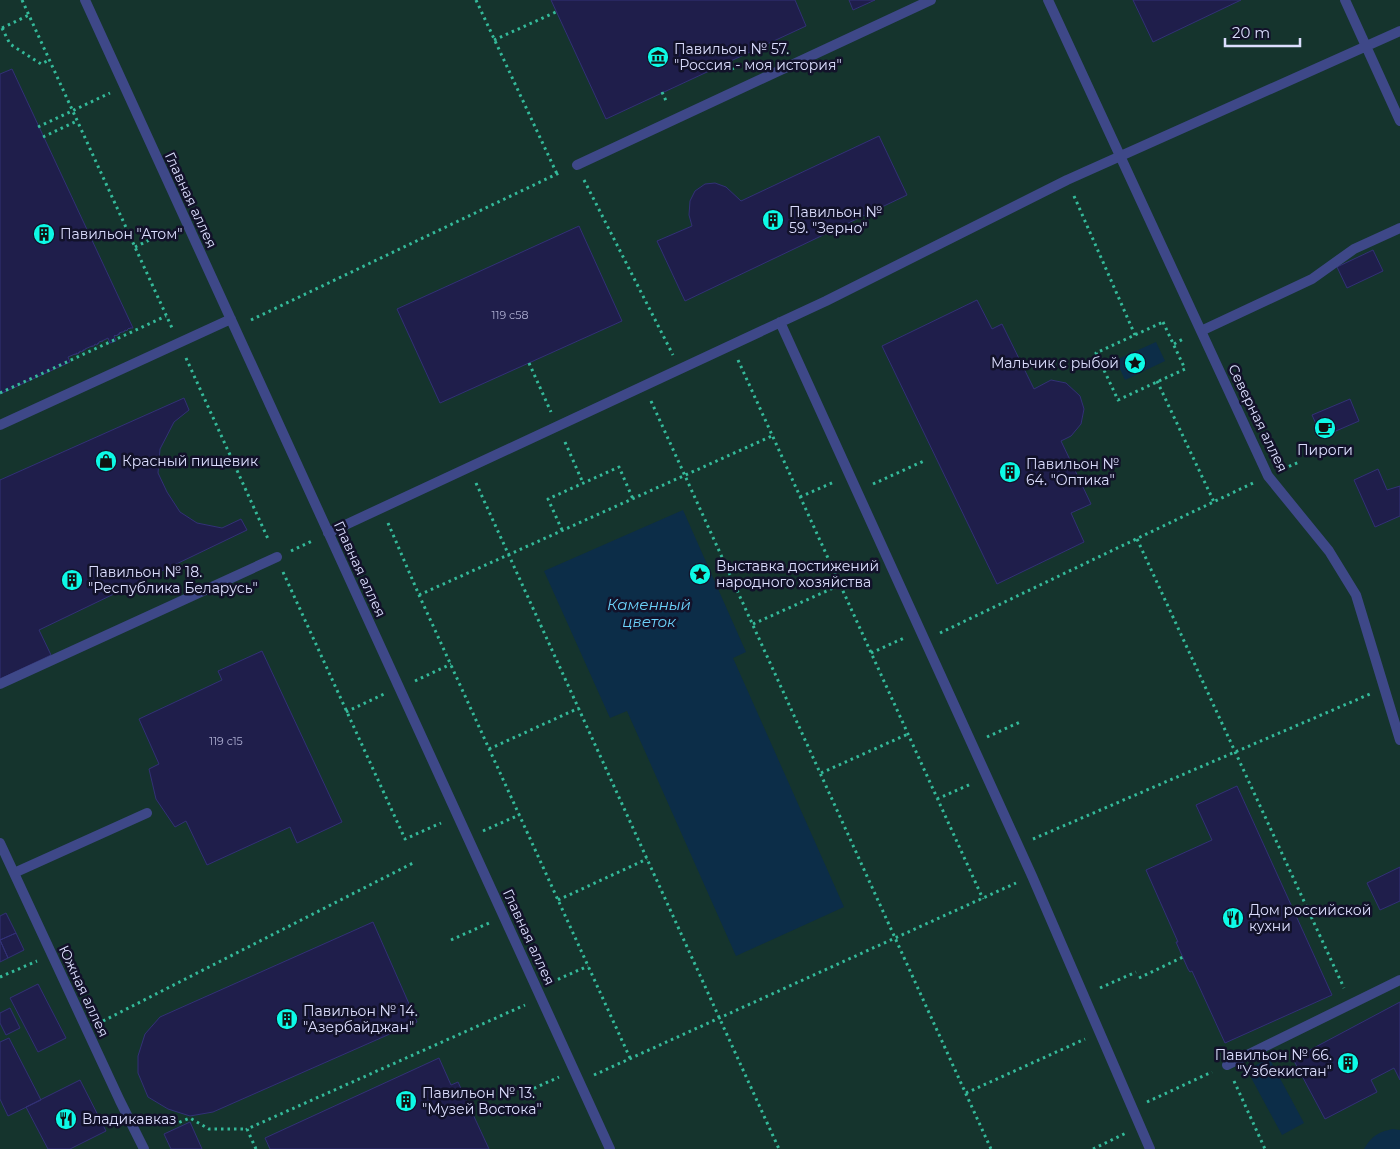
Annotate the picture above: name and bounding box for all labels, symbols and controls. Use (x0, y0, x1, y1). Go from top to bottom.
scale bar (1225, 15, 1300, 47)
text: 20 m (1232, 23, 1270, 42)
place label: Павильон № 57. "Россия - моя история" (674, 40, 842, 74)
museum icon: Павильон № 57. "Россия - моя история" (646, 45, 670, 69)
street label: Главная аллея (161, 149, 221, 251)
place label: Павильон № 59. "Зерно" (789, 203, 883, 237)
building icon: Павильон № 59. "Зерно" (761, 208, 785, 232)
building icon: Павильон "Атом" (32, 222, 56, 246)
place label: Павильон "Атом" (60, 225, 183, 243)
house number: 119 с58 (492, 308, 528, 322)
place icon: Мальчик с рыбой (1123, 351, 1147, 375)
place label: Мальчик с рыбой (991, 354, 1119, 372)
street label: Северная аллея (1224, 361, 1292, 475)
cafe icon: Пироги (1313, 416, 1337, 440)
place label: Пироги (1297, 441, 1353, 459)
shop icon: Красный пищевик (94, 449, 118, 473)
place label: Красный пищевик (122, 452, 258, 470)
place label: Павильон № 64. "Оптика" (1026, 455, 1120, 489)
building icon: Павильон № 64. "Оптика" (998, 460, 1022, 484)
street label: Главная аллея (330, 518, 390, 620)
place label: Выставка достижений народного хозяйства (716, 557, 879, 591)
place icon: Выставка достижений народного хозяйства (688, 562, 712, 586)
place label: Павильон № 18. "Республика Беларусь" (88, 563, 258, 597)
building icon: Павильон № 18. "Республика Беларусь" (60, 568, 84, 592)
water label: Каменный цветок (607, 595, 691, 631)
house number: 119 с15 (209, 734, 243, 748)
street label: Главная аллея (499, 886, 559, 988)
place label: Дом российской кухни (1249, 901, 1371, 935)
restaurant icon: Дом российской кухни (1221, 906, 1245, 930)
street label: Южная аллея (55, 942, 113, 1040)
place label: Павильон № 14. "Азербайджан" (303, 1002, 418, 1036)
building icon: Павильон № 14. "Азербайджан" (275, 1007, 299, 1031)
place label: Павильон № 66. "Узбекистан" (1215, 1046, 1332, 1080)
building icon: Павильон № 66. "Узбекистан" (1336, 1051, 1360, 1075)
place label: Павильон № 13. "Музей Востока" (422, 1084, 542, 1118)
building icon: Павильон № 13. "Музей Востока" (394, 1089, 418, 1113)
restaurant icon: Владикавказ (54, 1107, 78, 1131)
place label: Владикавказ (82, 1110, 177, 1128)

